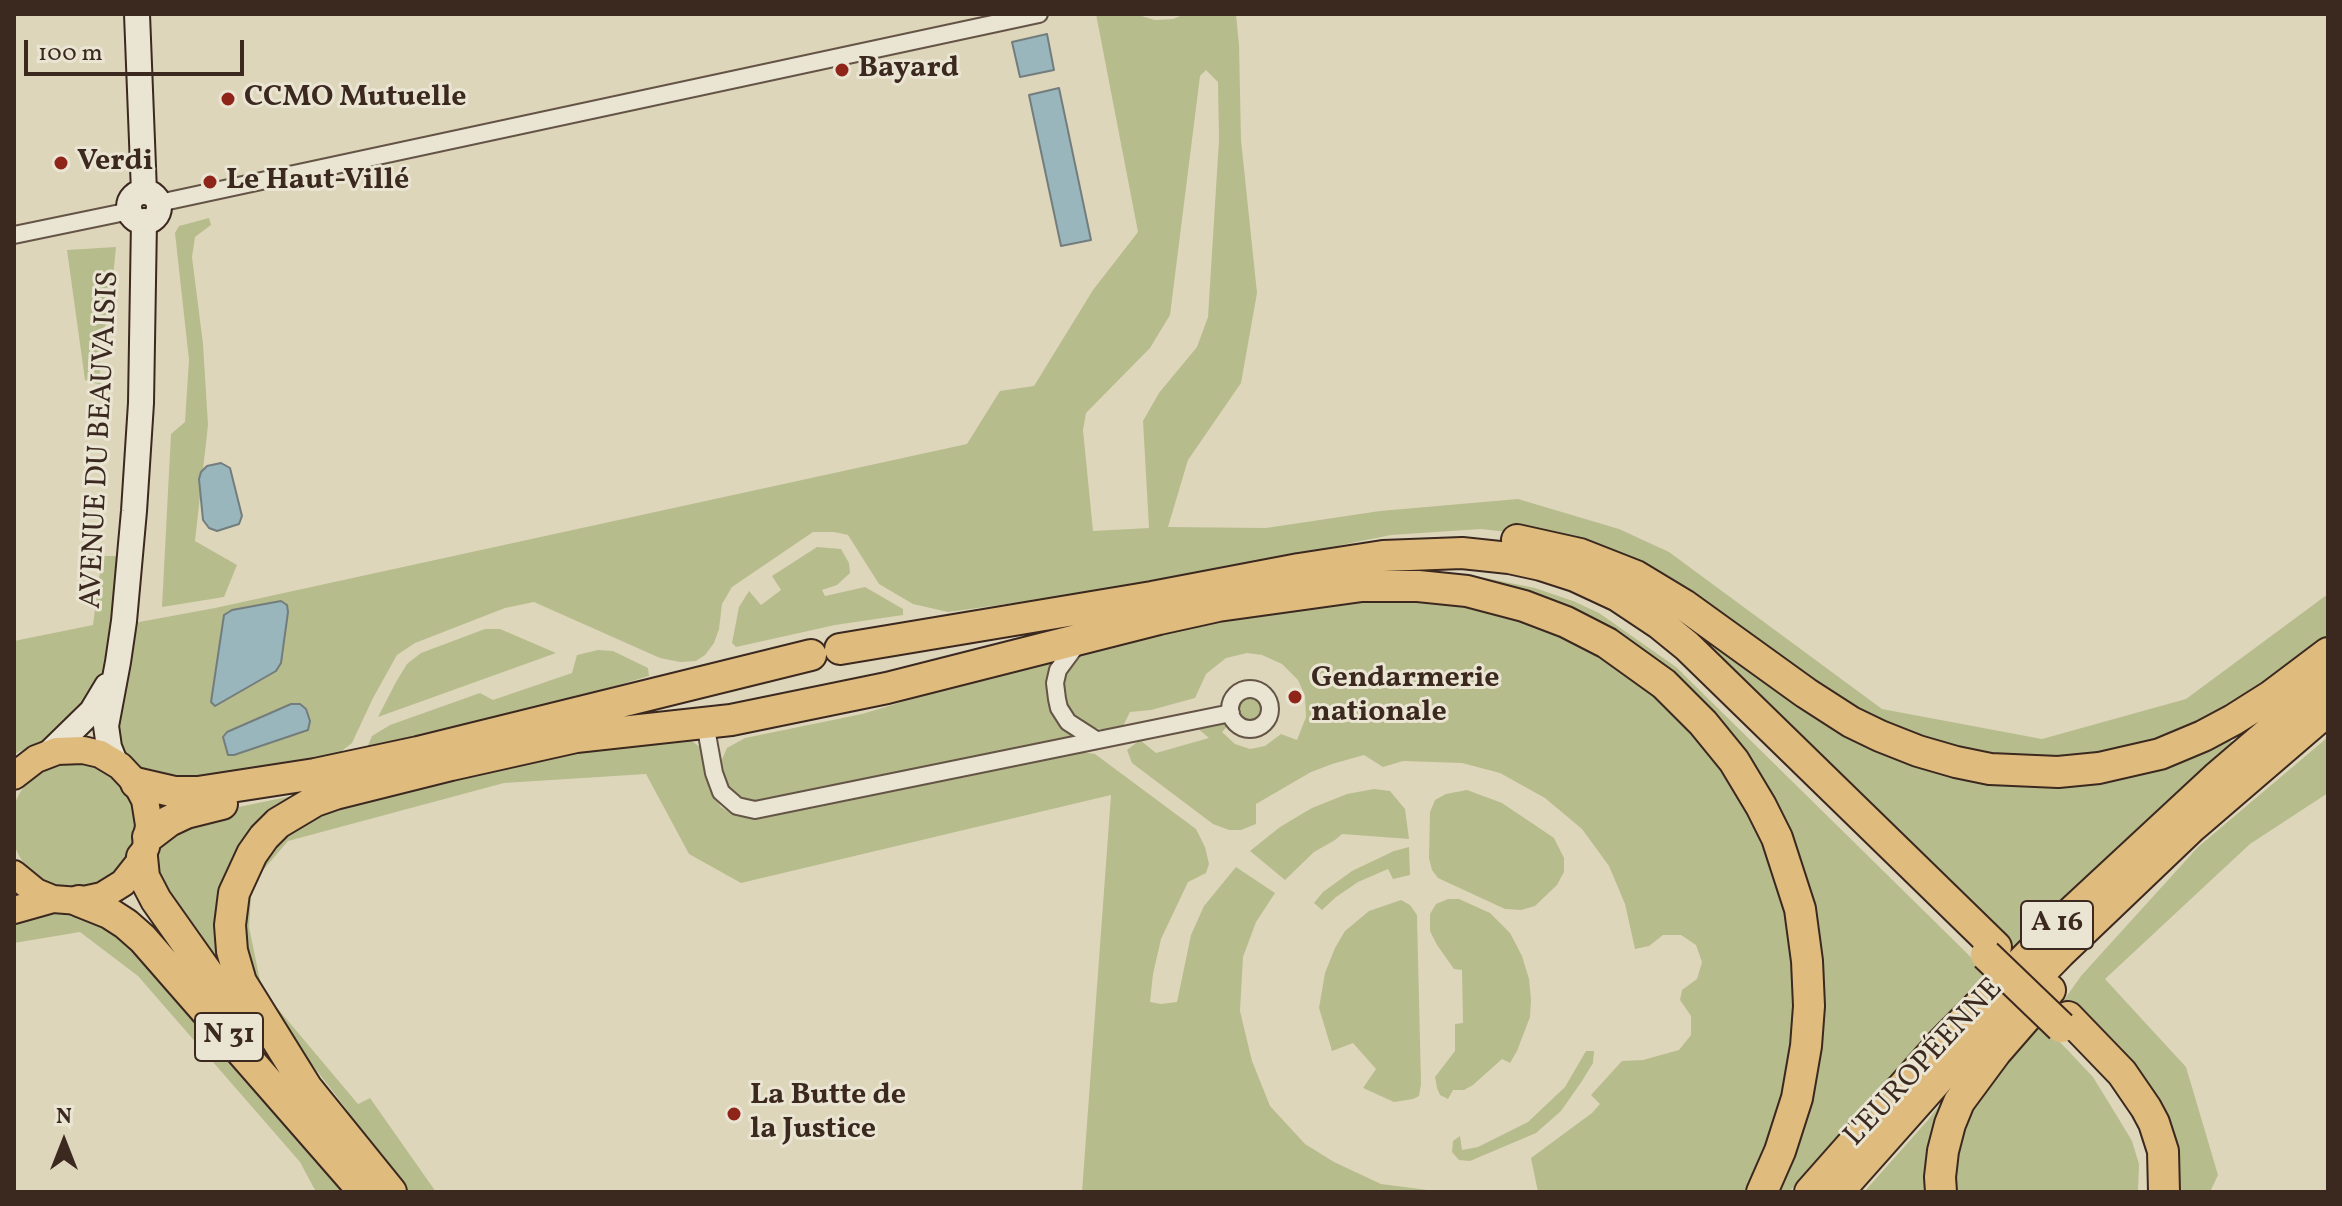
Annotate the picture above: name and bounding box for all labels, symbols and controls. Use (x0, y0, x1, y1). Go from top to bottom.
scale bar (28, 24, 248, 74)
text: 100 m (38, 37, 103, 71)
place label: Bayard (858, 52, 959, 88)
marker: Bayard (833, 61, 851, 79)
place label: CCMO Mutuelle (244, 81, 467, 117)
marker: CCMO Mutuelle (219, 90, 237, 108)
place label: Verdi (77, 145, 153, 181)
marker: Verdi (52, 154, 70, 172)
place label: Le Haut-Villé (226, 164, 409, 200)
marker: Le Haut-Villé (201, 173, 219, 191)
street label: AVENUE DU BEAUVAISIS (75, 270, 129, 610)
place label: Gendarmerie nationale (1311, 662, 1500, 732)
marker: Gendarmerie nationale (1286, 688, 1304, 706)
road number: A 16 (2021, 901, 2093, 949)
street label: L'EUROPÉENNE (1838, 973, 2012, 1155)
road number: N 31 (195, 1013, 263, 1061)
place label: La Butte de la Justice (750, 1079, 906, 1150)
north arrow (24, 1102, 104, 1182)
text: N (56, 1102, 72, 1133)
marker: La Butte de la Justice (725, 1105, 743, 1123)

